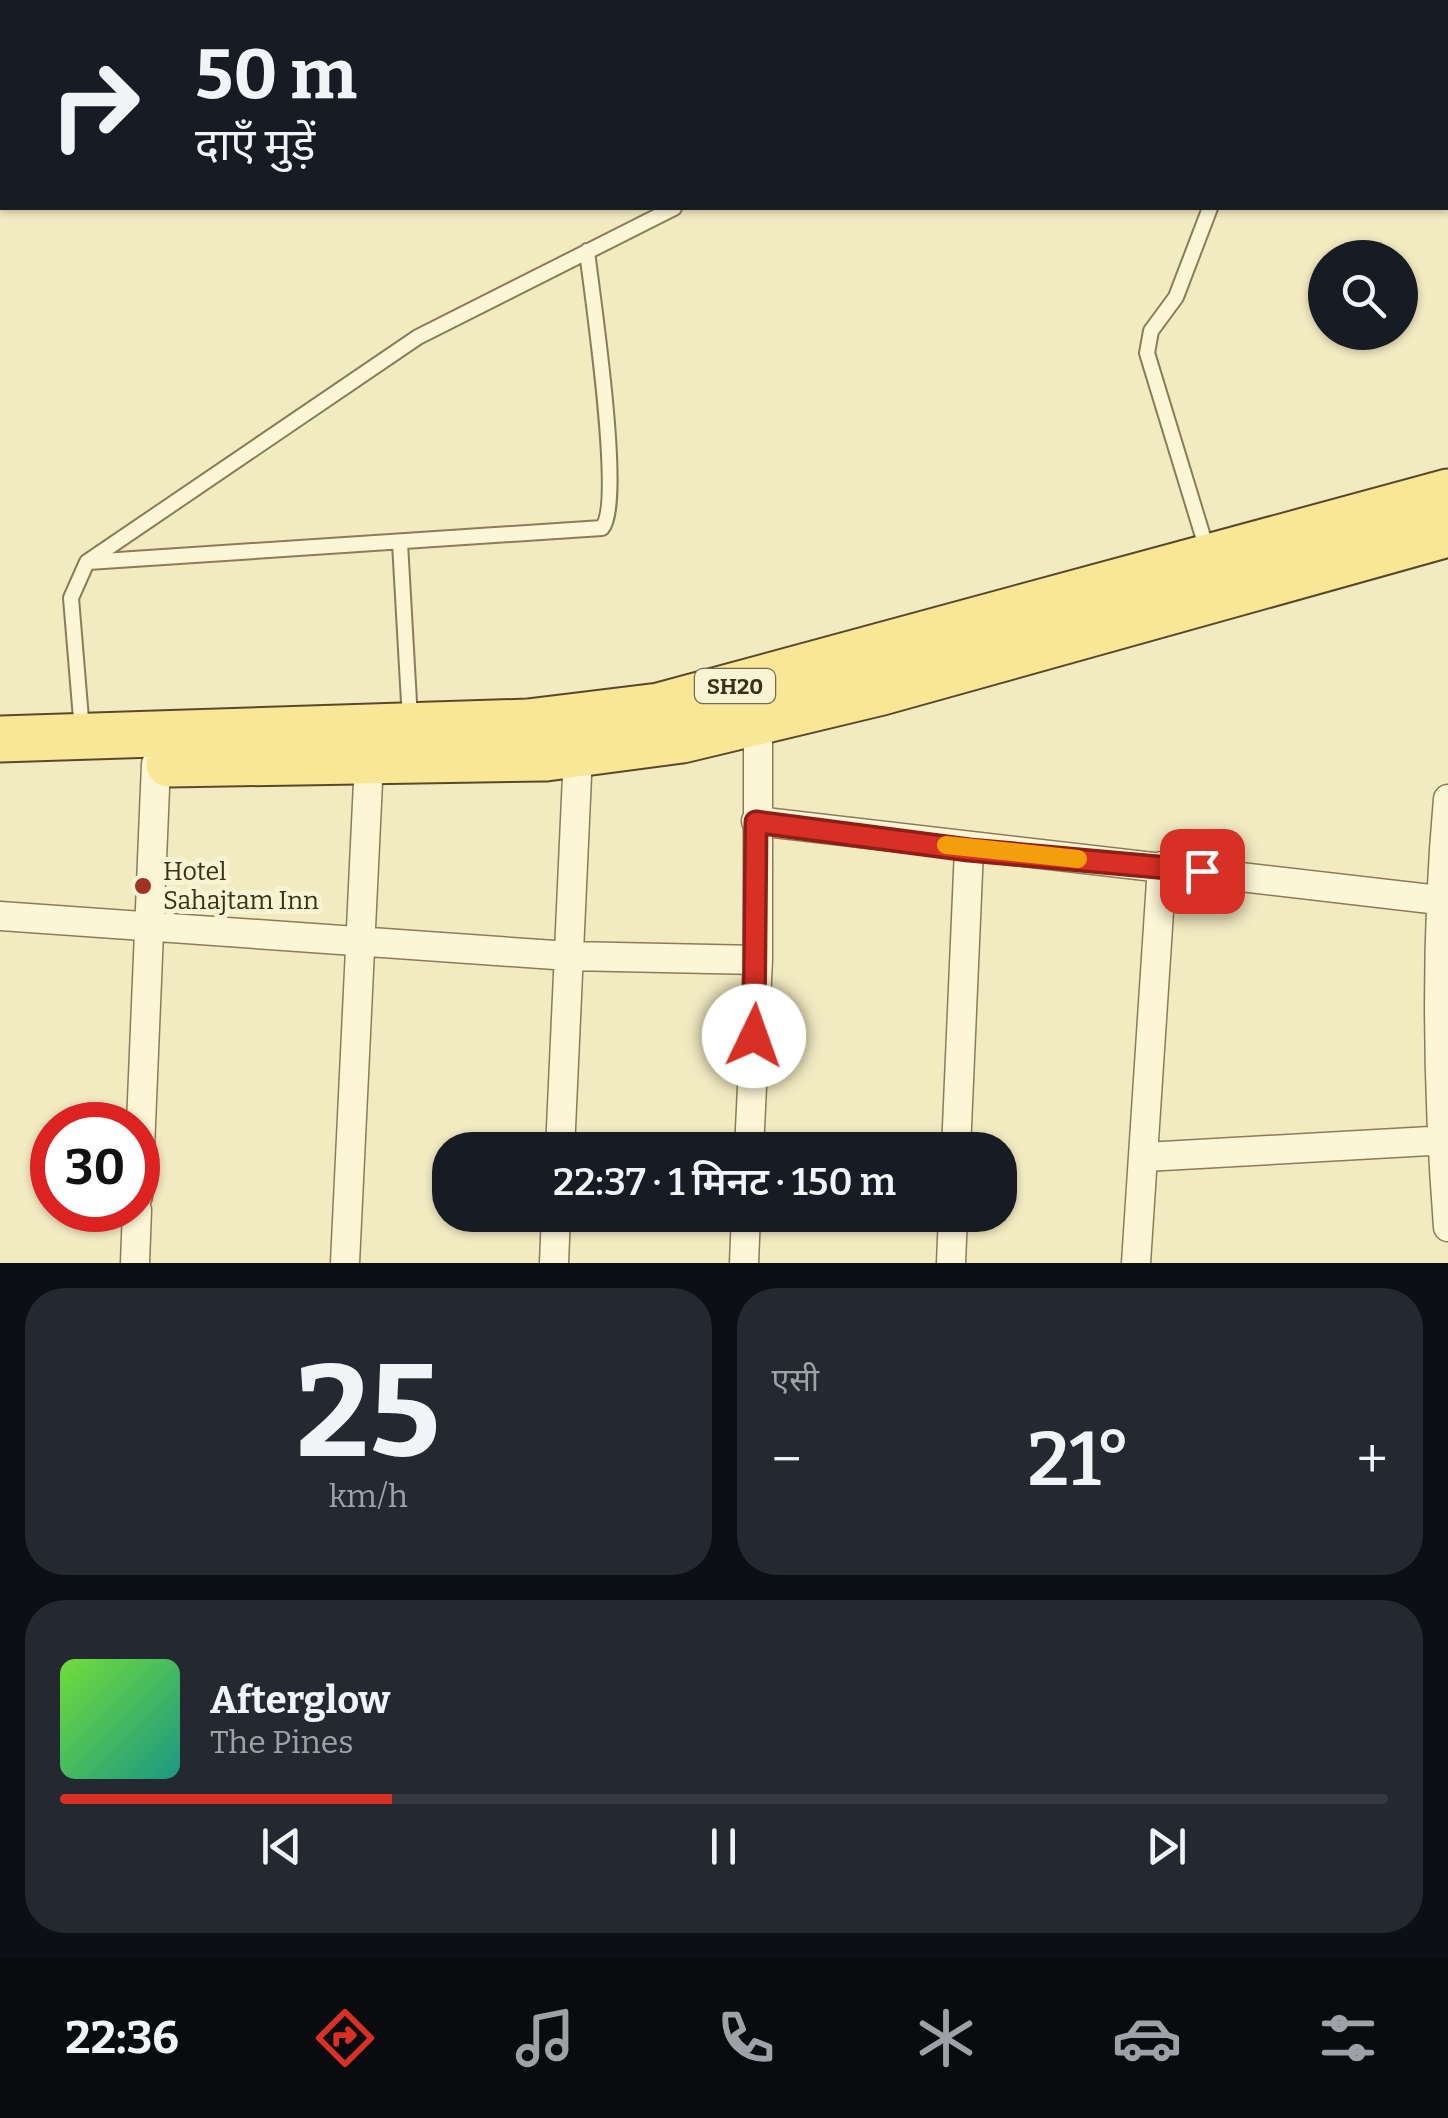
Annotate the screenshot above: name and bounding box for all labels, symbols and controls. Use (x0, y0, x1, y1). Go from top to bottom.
text: 50 m (195, 33, 357, 117)
icon: right (30, 40, 160, 170)
text: दाएँ मुड़ें (195, 118, 315, 172)
map controls (1308, 240, 1418, 350)
button: search (1308, 240, 1418, 350)
road number: SH20 (695, 669, 775, 703)
pin (1160, 829, 1245, 914)
icon: arrive (1175, 844, 1230, 899)
place label: Hotel Sahajtam Inn (163, 857, 319, 916)
marker: Hotel Sahajtam Inn (132, 875, 154, 897)
position arrow (702, 984, 806, 1088)
speed limit sign: 30 (30, 1102, 160, 1232)
text: 22:37 · 1 मिनट · 150 m (553, 1159, 896, 1205)
text: 25 (296, 1334, 440, 1490)
text: एसी (772, 1361, 819, 1399)
text: 21° (1028, 1415, 1131, 1505)
text: − (772, 1427, 802, 1493)
text: + (1357, 1427, 1388, 1493)
text: km/h (329, 1477, 408, 1515)
text: Afterglow (210, 1677, 390, 1723)
text: The Pines (210, 1723, 354, 1761)
icon: previous (254, 1819, 309, 1874)
icon: pause (696, 1819, 751, 1874)
icon: next (1139, 1819, 1194, 1874)
icon: directions (310, 2003, 380, 2073)
icon: music (510, 2003, 580, 2073)
icon: phone (711, 2003, 781, 2073)
icon: climate (911, 2003, 981, 2073)
icon: car (1112, 2003, 1182, 2073)
icon: filters (1313, 2003, 1383, 2073)
text: 22:36 (65, 2011, 179, 2065)

